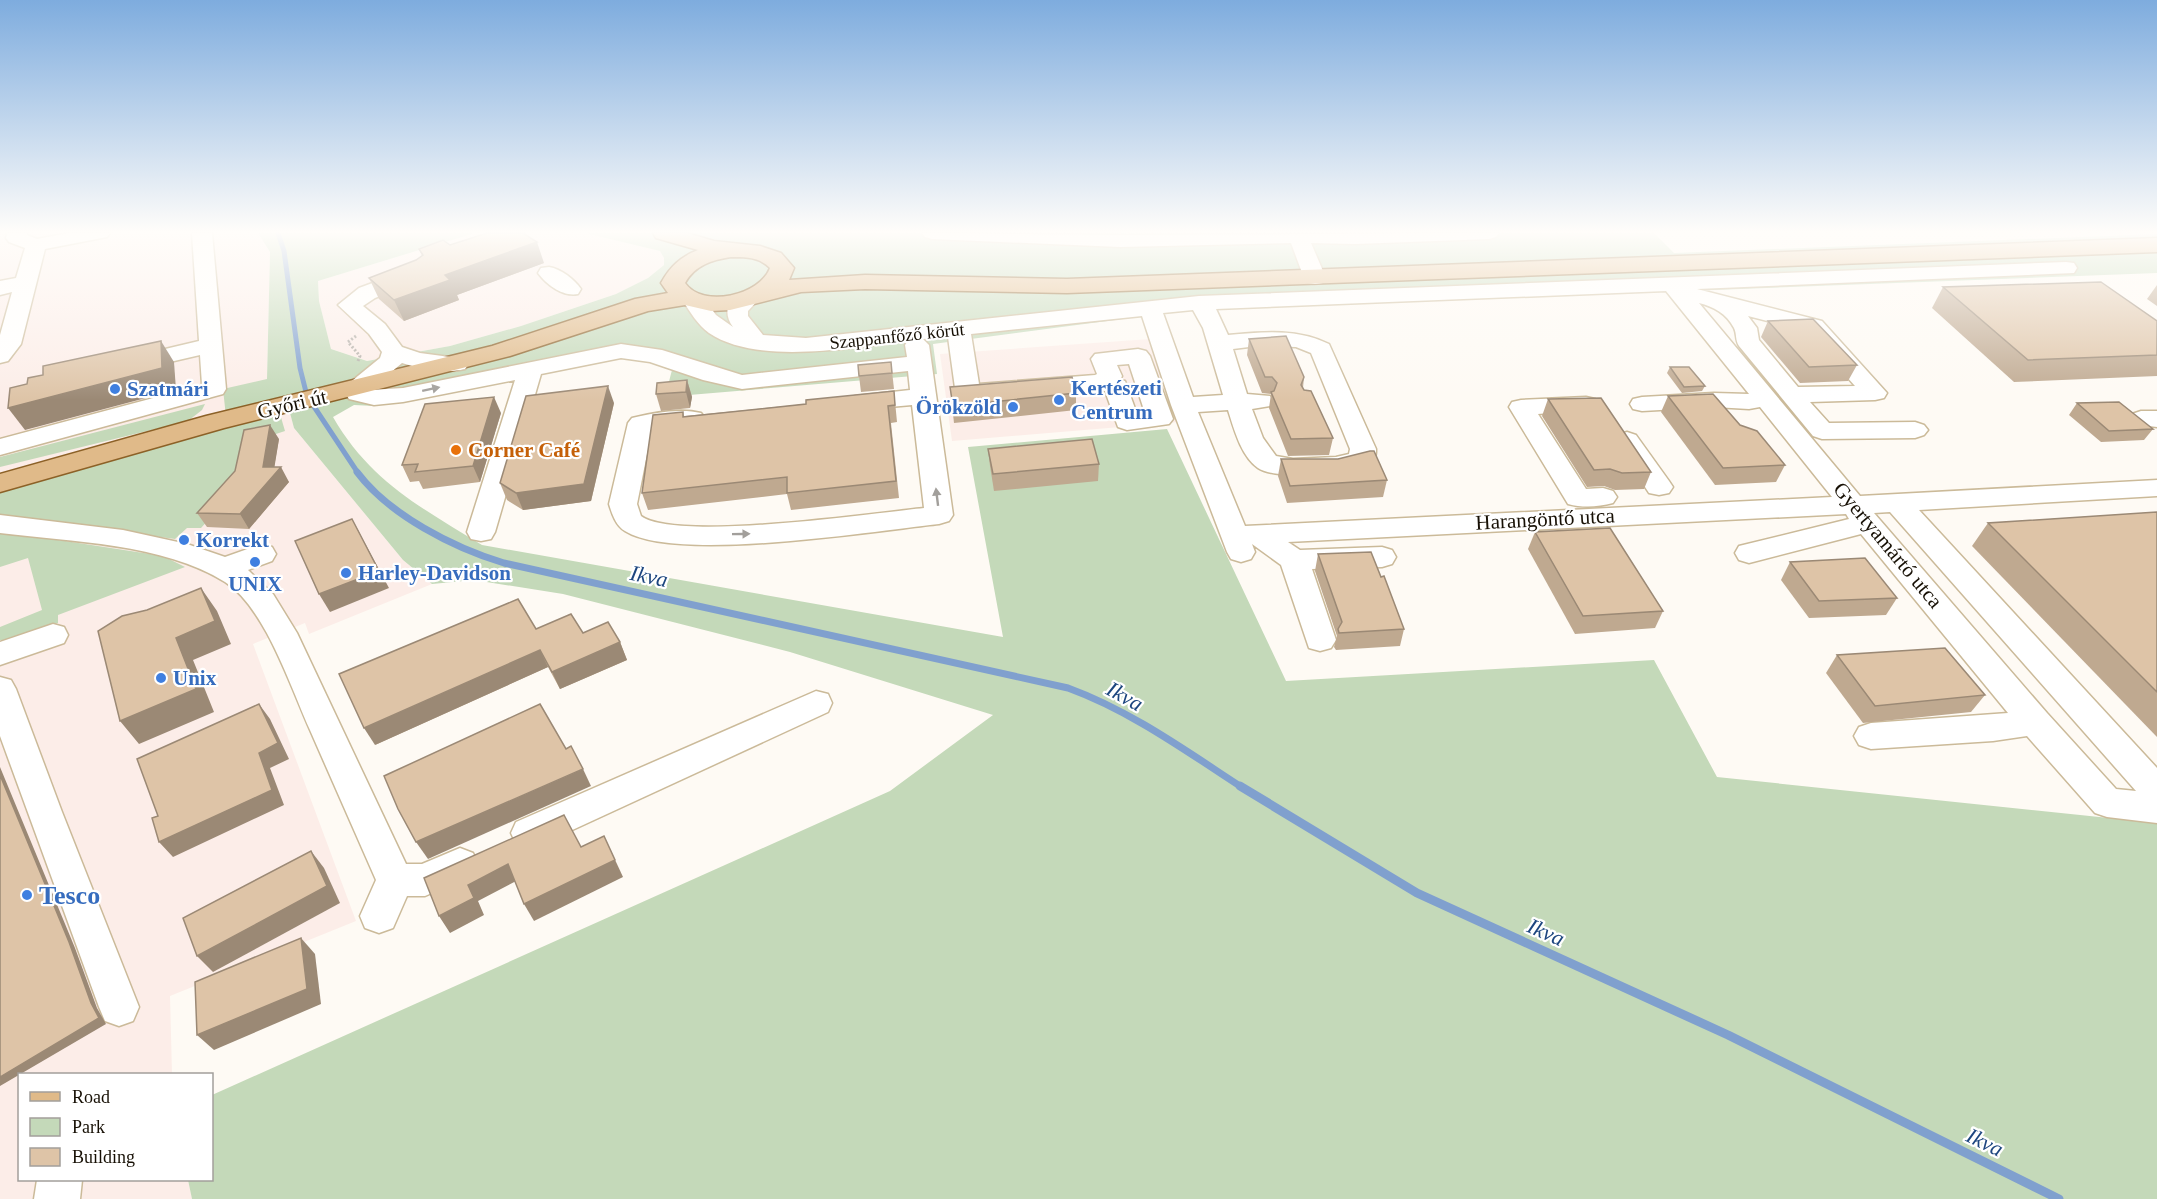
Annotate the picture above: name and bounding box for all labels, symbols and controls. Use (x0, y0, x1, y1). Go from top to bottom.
street label: Szappanfőző körút (829, 319, 965, 353)
place label: Kertészeti Centrum (1071, 376, 1162, 424)
place label: Szatmári (127, 377, 209, 401)
marker: Szatmári (108, 382, 122, 396)
street label: Győri út (255, 384, 329, 424)
one-way arrow (421, 384, 440, 393)
marker: Kertészeti Centrum (1052, 393, 1066, 407)
place label: Örökzöld (916, 395, 1001, 419)
marker: Örökzöld (1006, 400, 1020, 414)
place label: Corner Café (468, 438, 580, 462)
marker: Corner Café (449, 443, 463, 457)
street label: Gyertyamártó utca (1828, 477, 1948, 613)
one-way arrow (932, 488, 941, 507)
street label: Harangöntő utca (1475, 503, 1616, 535)
place label: Korrekt (196, 528, 269, 552)
one-way arrow (732, 529, 751, 539)
marker: Korrekt (177, 533, 191, 547)
marker: UNIX (248, 555, 262, 569)
water label: Ikva (627, 560, 670, 592)
place label: Harley-Davidson (358, 561, 511, 585)
marker: Harley-Davidson (339, 566, 353, 580)
place label: UNIX (228, 572, 282, 596)
place label: Unix (173, 666, 217, 690)
marker: Unix (154, 671, 168, 685)
water label: Ikva (1102, 675, 1148, 716)
place label: Tesco (39, 881, 100, 910)
marker: Tesco (20, 888, 34, 902)
water label: Ikva (1523, 912, 1568, 951)
legend (18, 1073, 213, 1181)
text: Road (72, 1087, 110, 1107)
text: Park (72, 1117, 105, 1137)
water label: Ikva (1962, 1122, 2007, 1162)
text: Building (72, 1147, 135, 1167)

